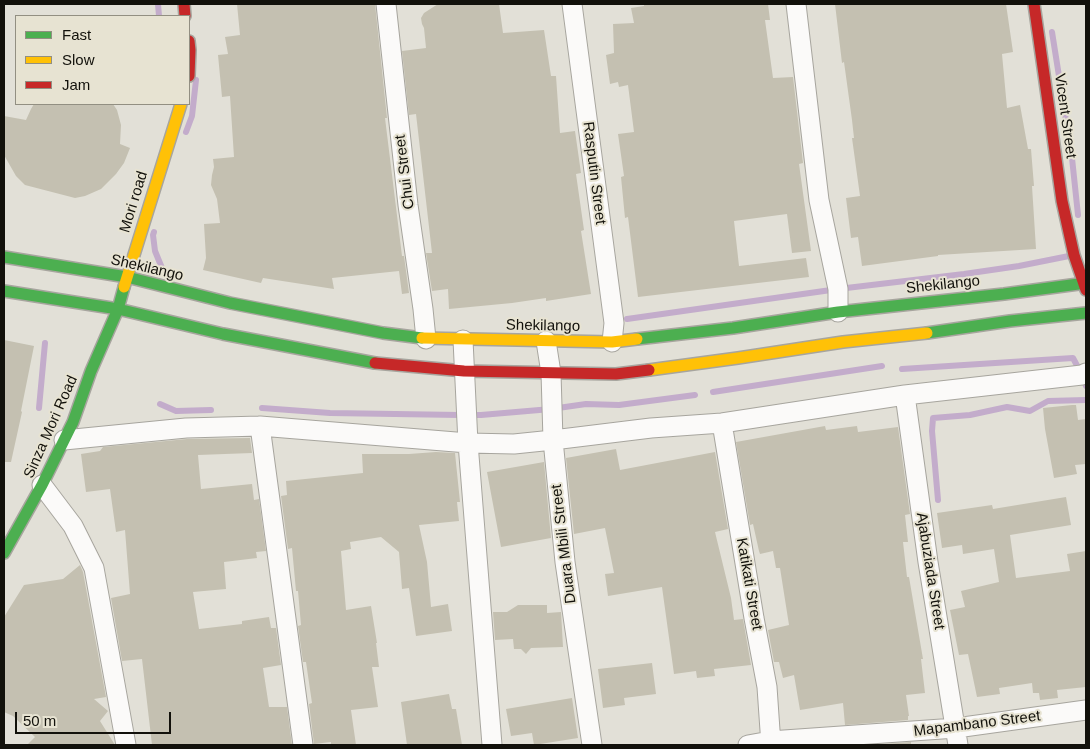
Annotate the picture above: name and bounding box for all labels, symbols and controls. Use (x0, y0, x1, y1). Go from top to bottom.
legend (15, 15, 190, 105)
text: Fast (62, 26, 91, 43)
text: Slow (62, 51, 95, 68)
street label: Vicent Street (1050, 72, 1080, 160)
text: Jam (62, 76, 90, 93)
street label: Rasputin Street (579, 121, 609, 225)
street label: Chui Street (391, 134, 419, 210)
street label: Mori road (116, 169, 152, 235)
street label: Shekilango (109, 251, 185, 285)
street label: Shekilango (905, 272, 981, 298)
street label: Shekilango (506, 316, 580, 336)
street label: Sinza Mori Road (20, 373, 82, 481)
street label: Duara Mbili Street (548, 483, 580, 605)
street label: Ajabuziada Street (912, 511, 948, 631)
street label: Katikati Street (732, 536, 766, 632)
scale bar (18, 702, 174, 734)
street label: Mapambano Street (913, 707, 1041, 741)
text: 50 m (23, 712, 56, 729)

